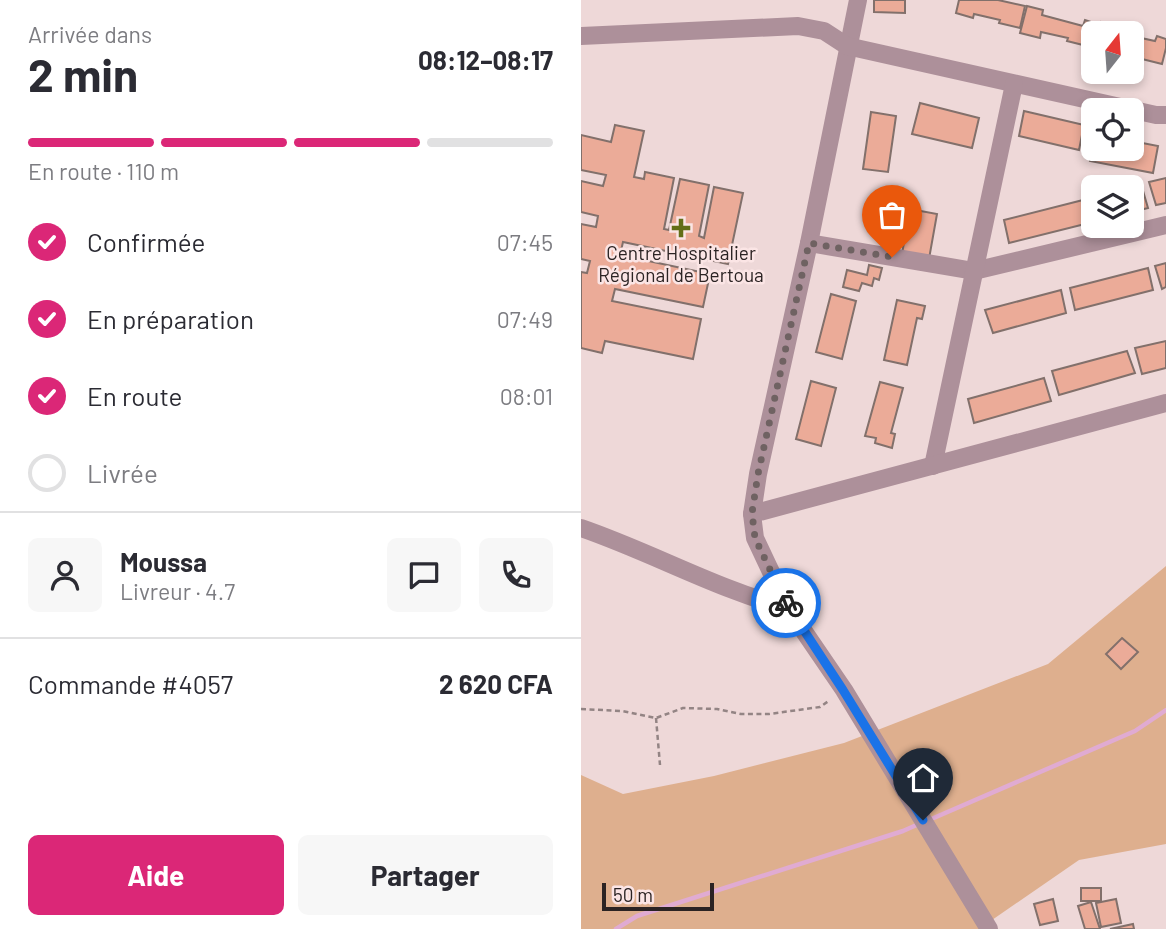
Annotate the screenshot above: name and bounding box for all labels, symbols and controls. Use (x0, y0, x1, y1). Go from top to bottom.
text: Arrivée dans (28, 20, 152, 48)
north arrow (1081, 21, 1145, 84)
map controls (1081, 21, 1144, 238)
text: 08:12–08:17 (418, 44, 553, 75)
text: 2 min (28, 46, 138, 101)
button: locate (1081, 98, 1144, 161)
text: En route · 110 m (28, 157, 179, 185)
button: layers (1081, 175, 1144, 238)
pin (862, 185, 922, 257)
icon: bag (873, 196, 911, 234)
marker: Centre Hospitalier Régional de Bertoua (671, 218, 691, 238)
icon: check (28, 223, 66, 261)
text: Confirmée (87, 226, 205, 257)
text: 07:45 (497, 228, 553, 256)
place label: Centre Hospitalier Régional de Bertoua (598, 241, 764, 286)
icon: check (28, 300, 66, 338)
text: En préparation (87, 303, 254, 334)
text: 07:49 (497, 305, 553, 333)
icon: check (28, 377, 66, 415)
text: En route (87, 380, 182, 411)
text: 08:01 (500, 382, 553, 410)
text: Livrée (87, 457, 158, 488)
button: person (28, 538, 102, 612)
button: chat (387, 538, 461, 612)
button: phone (479, 538, 553, 612)
text: Moussa (120, 546, 207, 577)
courier (751, 568, 821, 638)
text: Livreur · 4.7 (120, 577, 235, 605)
icon: bike (767, 584, 805, 622)
text: Commande #4057 (28, 668, 233, 699)
text: 2 620 CFA (439, 668, 553, 699)
pin (893, 748, 953, 820)
icon: home (904, 759, 942, 797)
button: Aide (28, 835, 284, 915)
button: Partager (298, 835, 553, 915)
scale bar (602, 880, 714, 912)
text: 50 m (613, 883, 653, 906)

